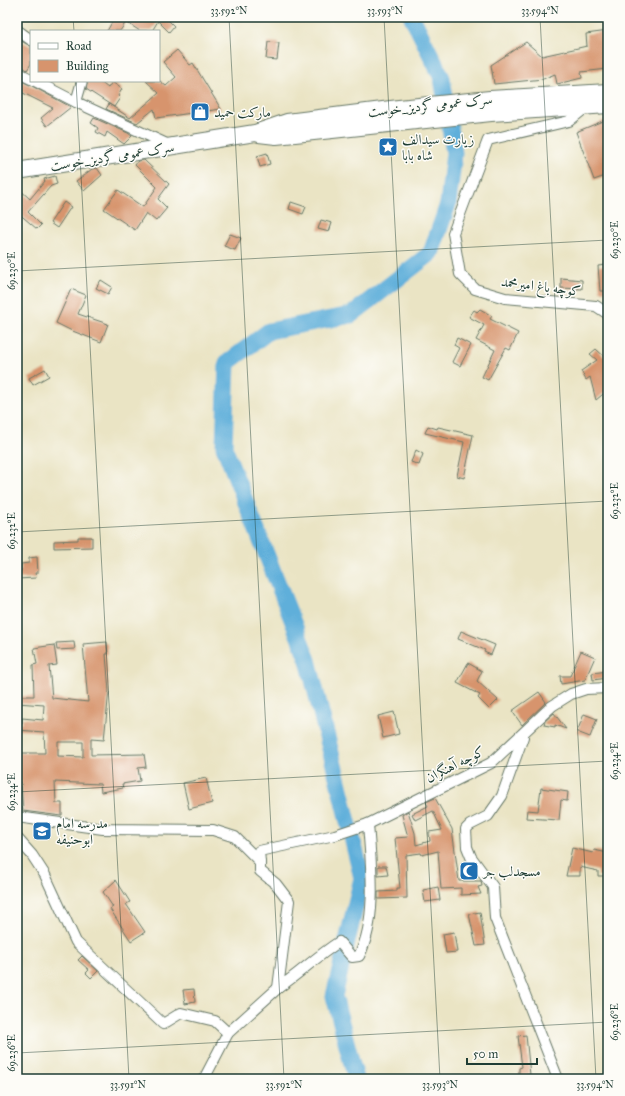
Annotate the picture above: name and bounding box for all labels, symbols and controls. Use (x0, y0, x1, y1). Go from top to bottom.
text: 33.592°N (211, 5, 248, 17)
text: 33.593°N (367, 5, 404, 17)
text: 33.594°N (521, 5, 559, 17)
legend (30, 30, 160, 82)
text: Road (66, 39, 92, 53)
text: Building (66, 59, 109, 74)
street label: سرک عمومی گردیز_خوست (367, 89, 494, 121)
shop icon: مارکت حمید (189, 101, 211, 123)
place label: مارکت حمید (214, 104, 271, 121)
place label: زیارت سیدالف شاه بابا (402, 131, 474, 164)
place icon: زیارت سیدالف شاه بابا (377, 136, 399, 158)
street label: سرک عمومی گردیز_خوست (49, 137, 176, 176)
text: 69.230°E (609, 221, 621, 259)
text: 69.230°E (6, 252, 18, 290)
street label: کوچه باغ امیرمحمد (500, 273, 582, 303)
text: 69.232°E (609, 482, 621, 520)
text: 69.232°E (6, 512, 18, 550)
street label: کوچه آهنگران (423, 742, 488, 787)
text: 69.234°E (609, 742, 621, 780)
text: 69.234°E (6, 773, 18, 811)
place label: مدرسه امام ابوحنیفه (56, 815, 108, 848)
school or university icon: مدرسه امام ابوحنیفه (31, 820, 53, 842)
mosque icon: مسجدلب جر (458, 860, 480, 882)
place label: مسجدلب جر (481, 863, 541, 881)
text: 69.236°E (609, 1003, 621, 1041)
text: 69.236°E (6, 1034, 18, 1072)
scale bar (467, 1040, 537, 1066)
text: 50 m (473, 1047, 498, 1061)
text: 33.591°N (110, 1079, 146, 1091)
text: 33.592°N (266, 1079, 303, 1091)
text: 33.593°N (422, 1079, 459, 1091)
text: 33.594°N (576, 1079, 614, 1091)

